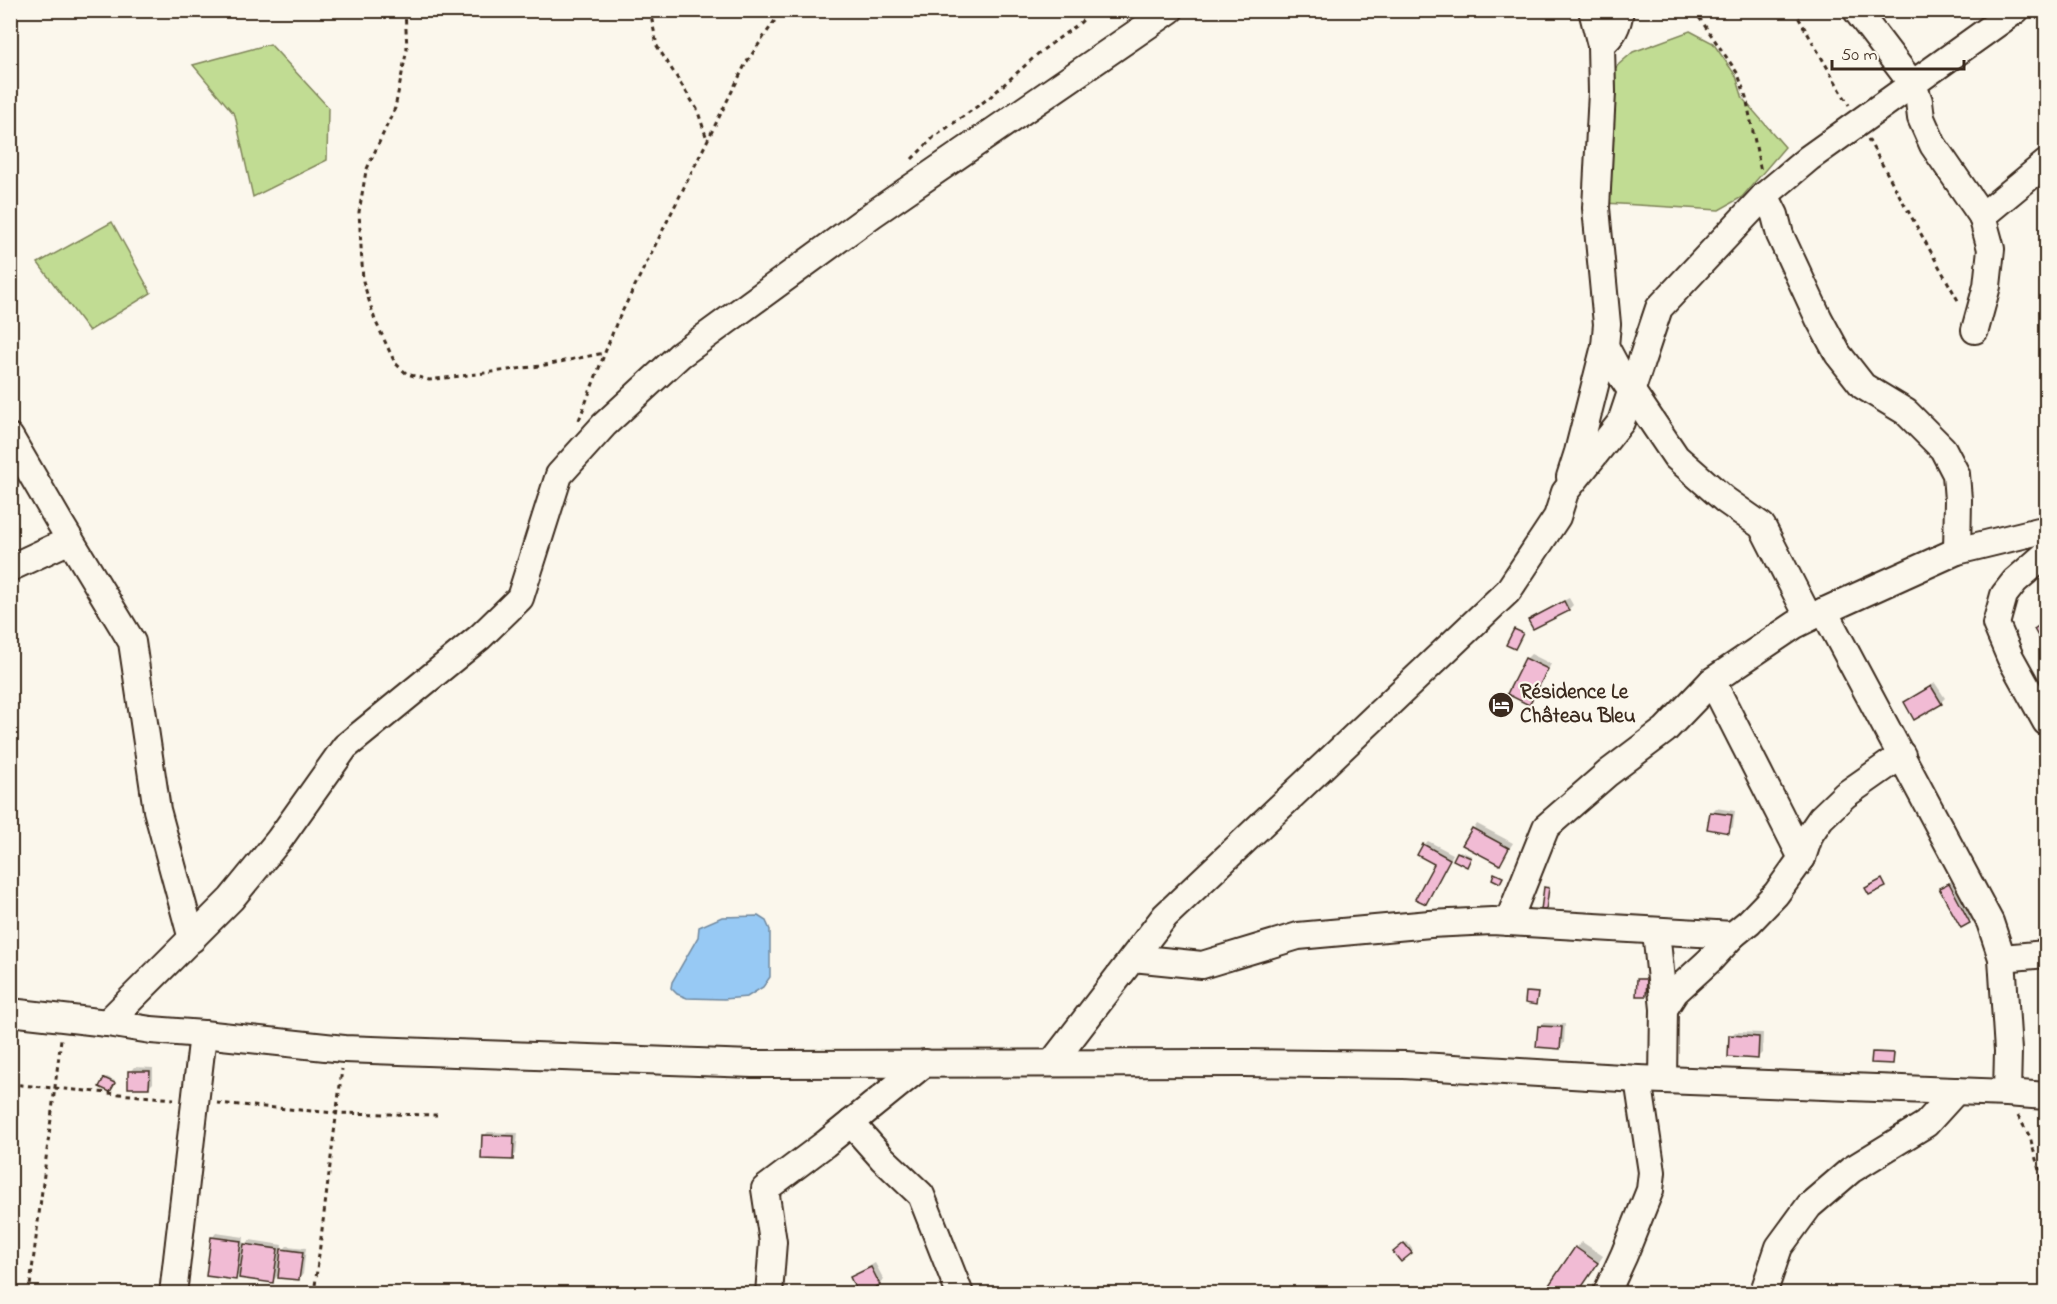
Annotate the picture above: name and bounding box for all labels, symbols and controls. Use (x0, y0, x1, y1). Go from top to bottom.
scale bar (1832, 33, 1964, 71)
text: 50 m (1841, 43, 1878, 69)
place label: Résidence Le Château Bleu (1520, 678, 1636, 732)
hotel icon: Résidence Le Château Bleu (1486, 690, 1516, 720)

